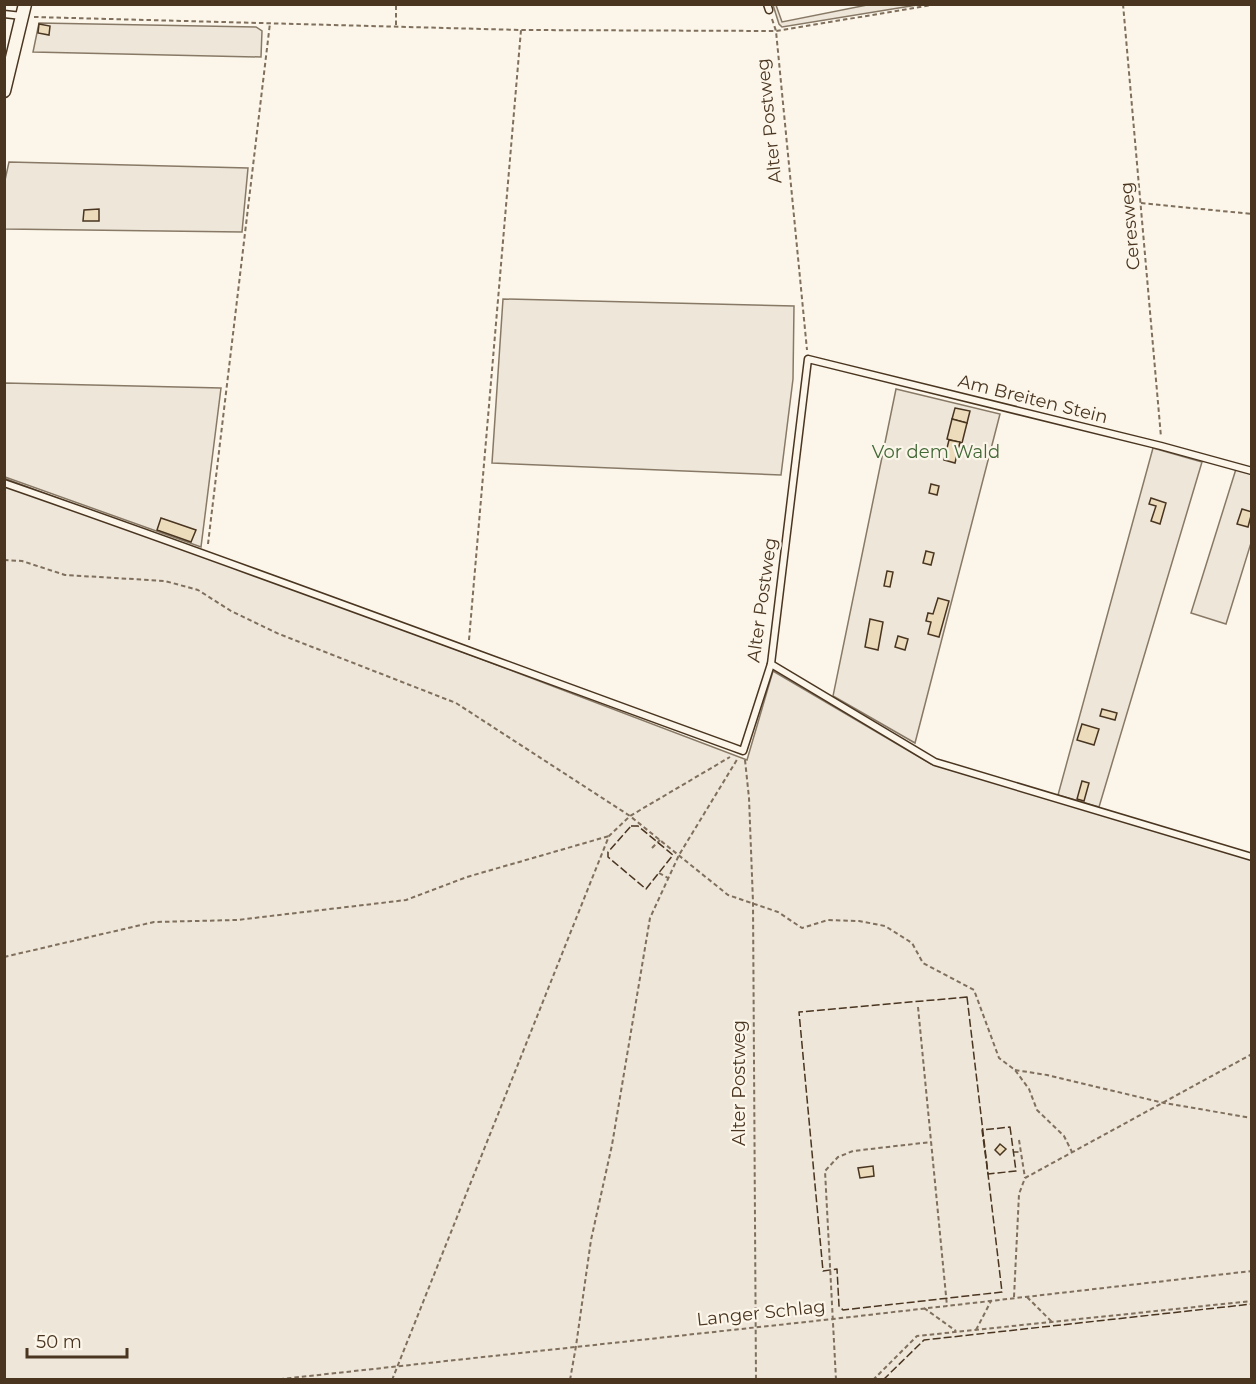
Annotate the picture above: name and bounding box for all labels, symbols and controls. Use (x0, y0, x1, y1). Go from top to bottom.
street label: Alter Postweg (751, 57, 787, 185)
street label: Ceresweg (1115, 181, 1145, 271)
street label: Am Breiten Stein (956, 370, 1110, 428)
park label: Vor dem Wald (872, 441, 1000, 463)
street label: Alter Postweg (742, 536, 782, 664)
street label: Alter Postweg (728, 1020, 750, 1146)
street label: Langer Schlag (695, 1295, 827, 1331)
scale bar (27, 1321, 128, 1359)
text: 50 m (36, 1331, 82, 1353)

